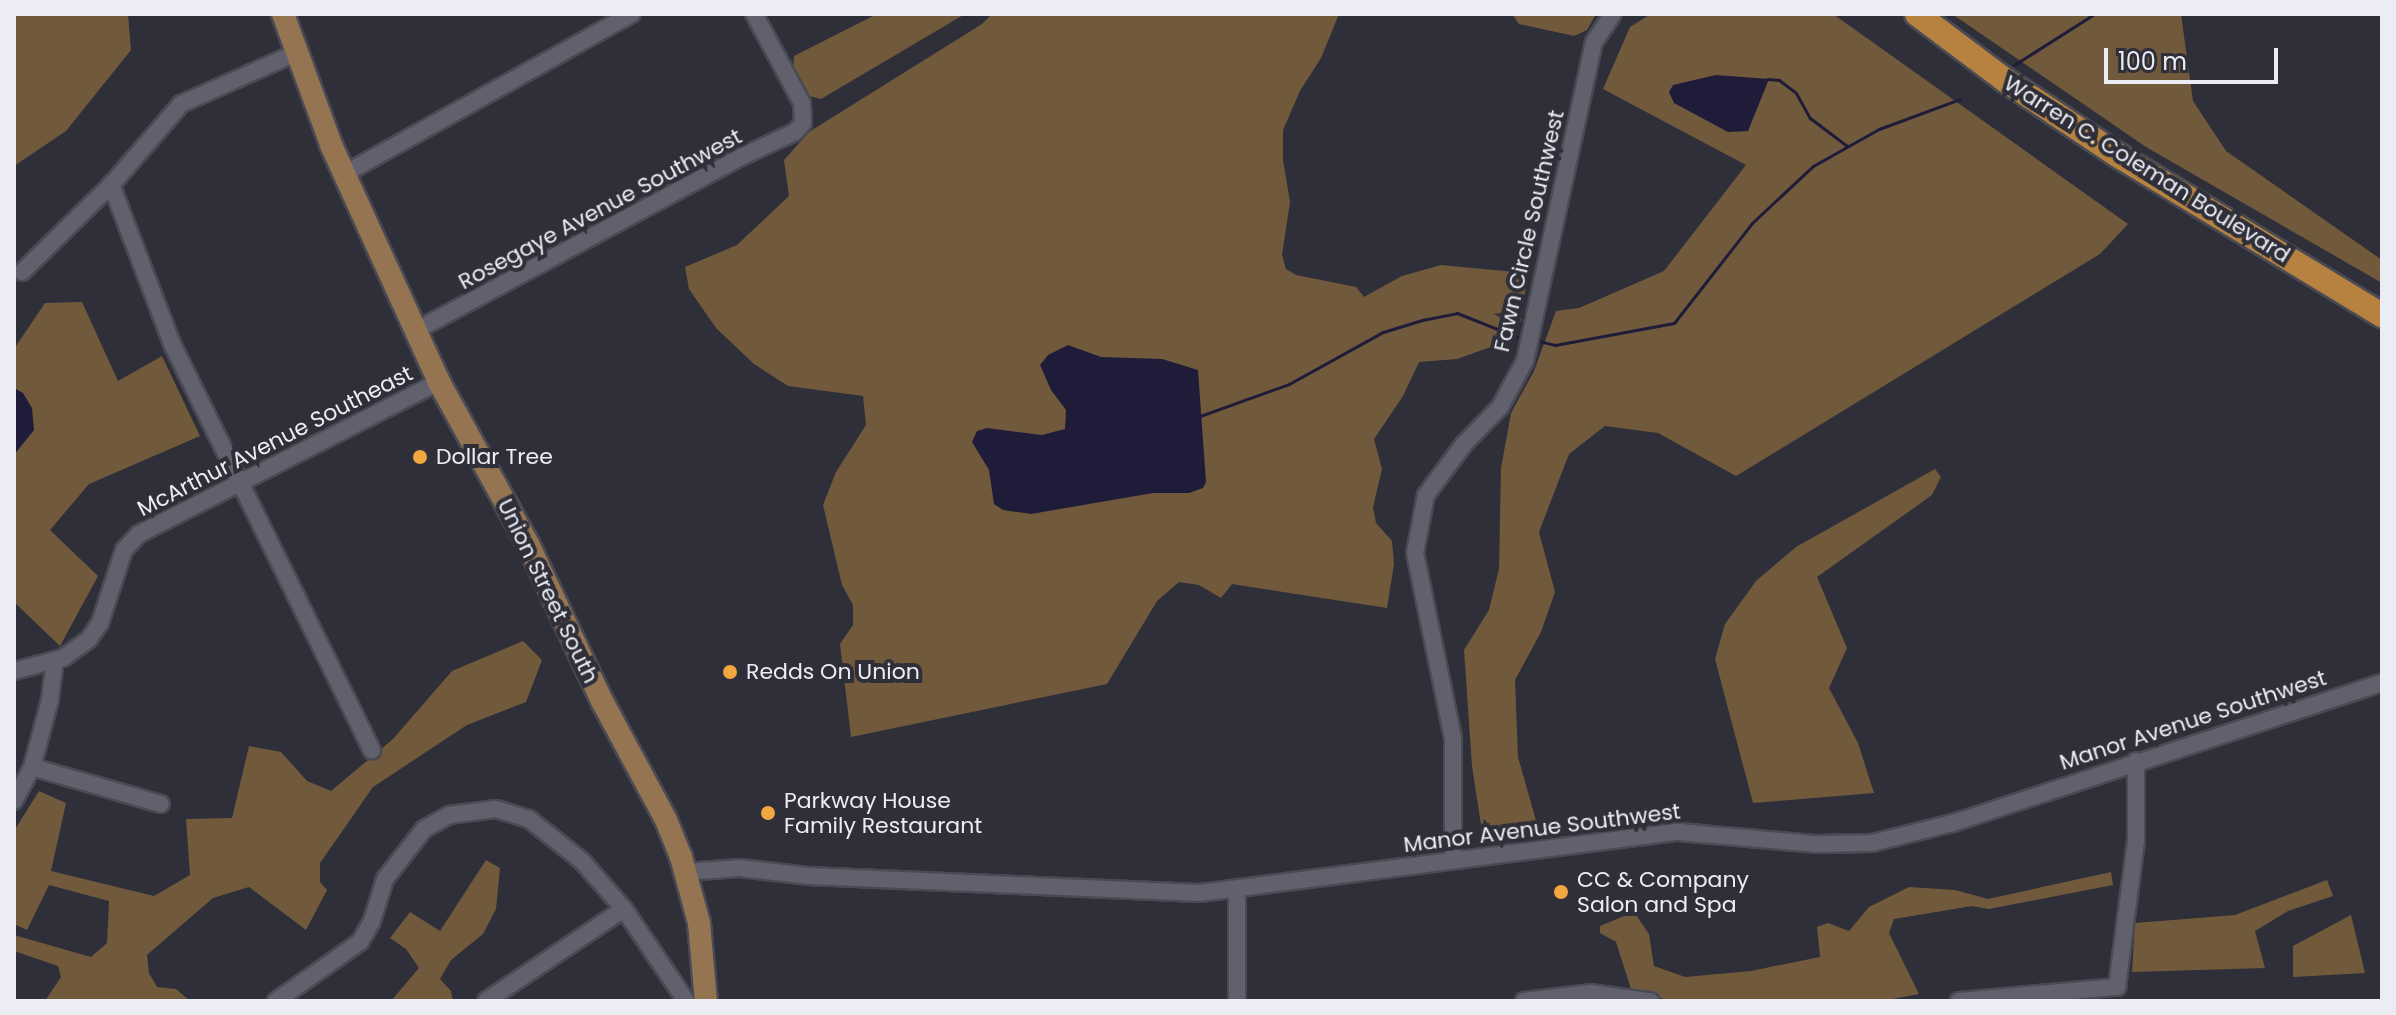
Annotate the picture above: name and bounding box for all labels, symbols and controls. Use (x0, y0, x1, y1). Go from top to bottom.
scale bar (2108, 32, 2282, 82)
text: 100 m (2118, 45, 2187, 78)
street label: Warren C. Coleman Boulevard (1999, 70, 2295, 268)
street label: Fawn Circle Southwest (1488, 108, 1570, 354)
street label: Rosegaye Avenue Southwest (454, 123, 746, 295)
street label: McArthur Avenue Southeast (133, 360, 417, 522)
place label: Dollar Tree (436, 444, 553, 470)
marker: Dollar Tree (411, 448, 429, 466)
street label: Union Street South (492, 495, 604, 687)
place label: Redds On Union (746, 659, 920, 685)
marker: Redds On Union (721, 663, 739, 681)
street label: Manor Avenue Southwest (2056, 664, 2330, 776)
place label: Parkway House Family Restaurant (784, 787, 982, 838)
street label: Manor Avenue Southwest (1402, 798, 1682, 858)
marker: Parkway House Family Restaurant (759, 804, 777, 822)
place label: CC & Company Salon and Spa (1577, 866, 1749, 918)
marker: CC & Company Salon and Spa (1552, 883, 1570, 901)

